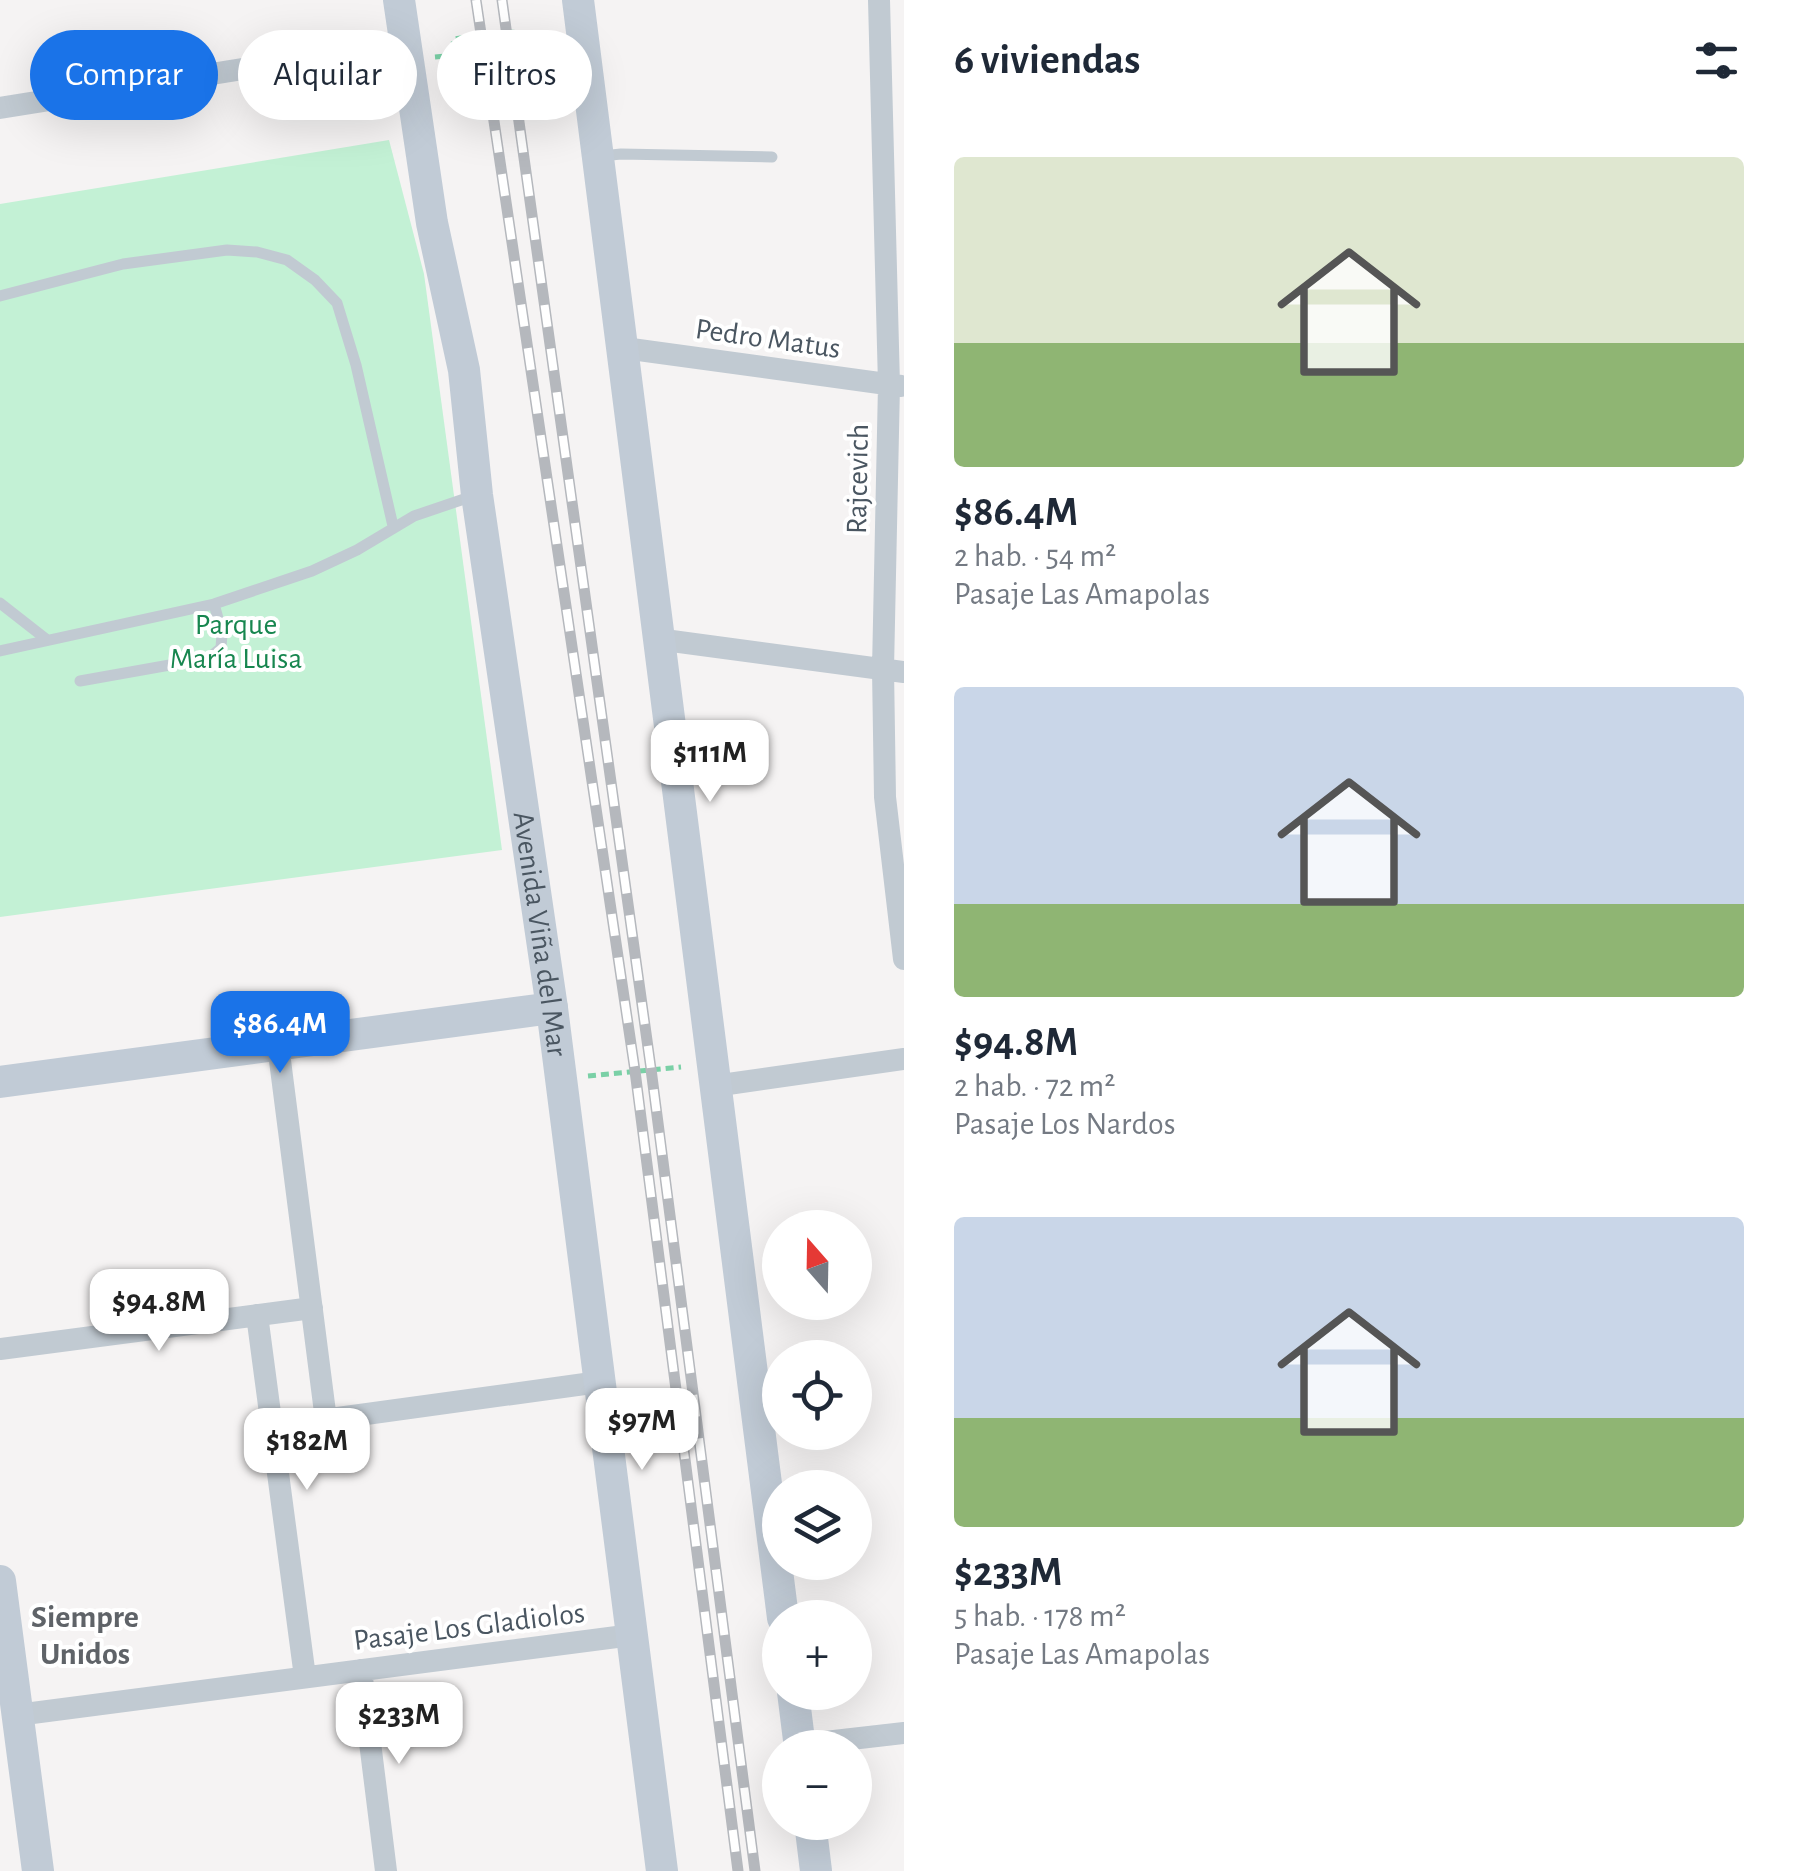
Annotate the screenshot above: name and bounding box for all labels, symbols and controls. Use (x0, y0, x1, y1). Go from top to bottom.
chip: Comprar (30, 30, 218, 120)
chip: Alquilar (238, 30, 417, 120)
chip: Filtros (437, 30, 592, 120)
icon: filters (1689, 33, 1744, 88)
text: 6 viviendas (954, 39, 1140, 81)
icon: home (1259, 222, 1439, 402)
street label: Pedro Matus (693, 314, 842, 364)
street label: Rajcevich (842, 424, 874, 534)
text: $86.4M (954, 491, 1078, 533)
text: 2 hab. · 54 m² (954, 540, 1116, 572)
text: Pasaje Las Amapolas (954, 578, 1210, 610)
park label: Parque María Luisa (170, 610, 302, 674)
pin: $111M (640, 720, 780, 805)
text: $111M (673, 736, 747, 768)
icon: home (1259, 752, 1439, 932)
street label: Avenida Viña del Mar (507, 810, 572, 1058)
pin: $86.4M (199, 991, 361, 1076)
text: $86.4M (233, 1007, 327, 1039)
text: $94.8M (954, 1021, 1078, 1063)
text: 2 hab. · 72 m² (954, 1070, 1115, 1102)
text: Pasaje Los Nardos (954, 1108, 1176, 1140)
north arrow (762, 1210, 872, 1320)
map controls (762, 1210, 872, 1840)
pin: $94.8M (78, 1269, 240, 1354)
icon: home (1259, 1282, 1439, 1462)
text: $94.8M (112, 1285, 206, 1317)
button: locate (762, 1340, 872, 1450)
pin: $97M (583, 1388, 701, 1473)
text: $97M (607, 1404, 677, 1436)
pin: $182M (237, 1408, 377, 1493)
text: $182M (266, 1424, 348, 1456)
button: layers (762, 1470, 872, 1580)
text: $233M (954, 1551, 1062, 1593)
street label: Pasaje Los Gladiolos (352, 1598, 587, 1656)
button: + (762, 1600, 872, 1710)
text: 5 hab. · 178 m² (954, 1600, 1126, 1632)
district label: Siempre Unidos (31, 1601, 139, 1670)
text: Pasaje Las Amapolas (954, 1638, 1210, 1670)
pin: $233M (329, 1682, 469, 1767)
text: $233M (358, 1698, 440, 1730)
button: − (762, 1730, 872, 1840)

